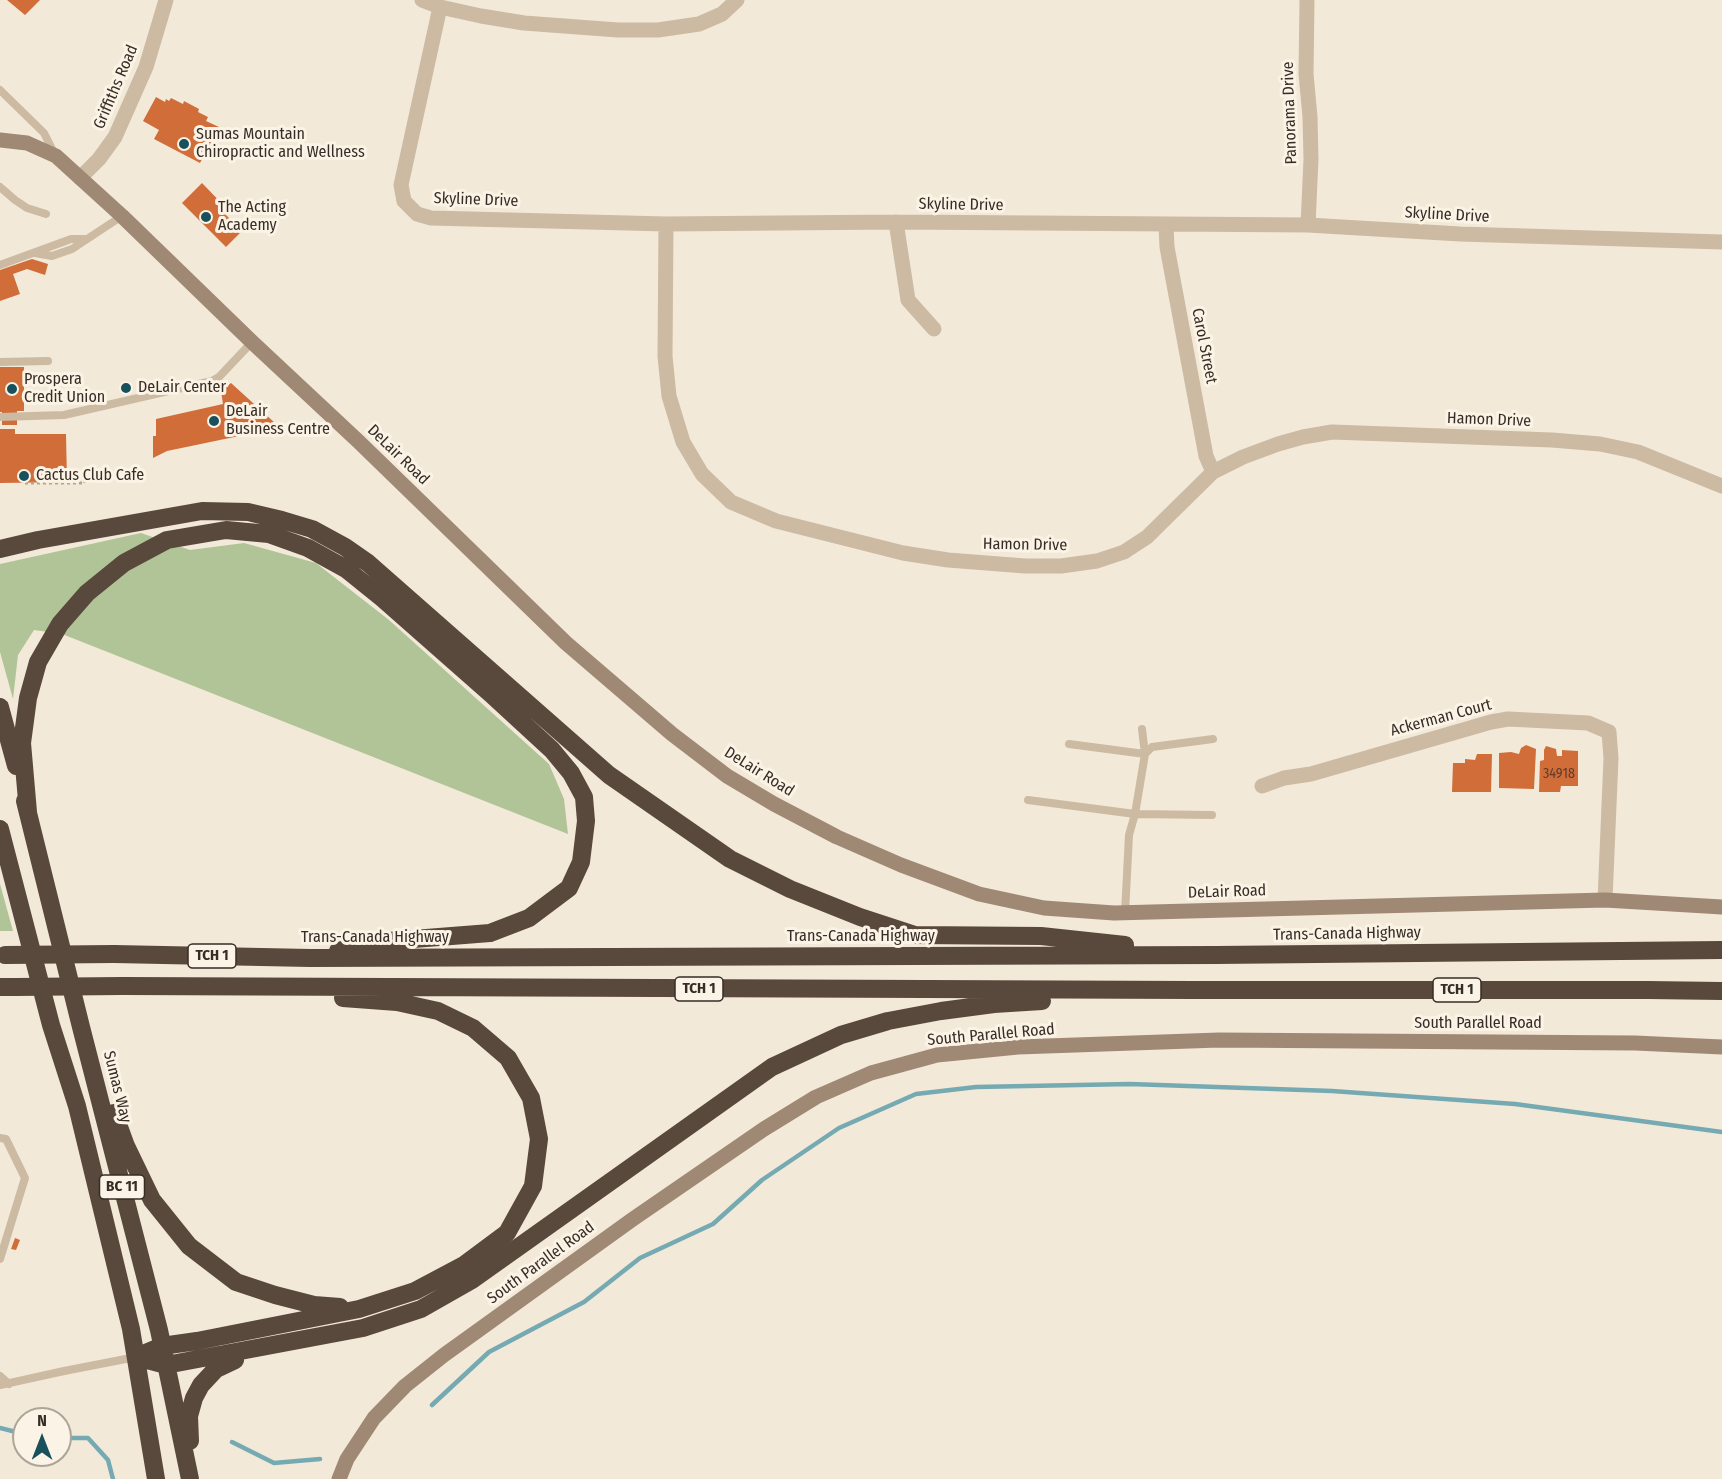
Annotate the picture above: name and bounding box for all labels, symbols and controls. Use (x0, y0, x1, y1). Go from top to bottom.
street label: Griffiths Road (90, 42, 142, 132)
street label: Panorama Drive (1279, 61, 1301, 165)
place label: Sumas Mountain Chiropractic and Wellness (196, 125, 365, 163)
marker: Sumas Mountain Chiropractic and Wellness (177, 137, 191, 151)
street label: Skyline Drive (433, 189, 519, 211)
street label: Skyline Drive (918, 195, 1004, 215)
place label: The Acting Academy (218, 198, 286, 236)
street label: Skyline Drive (1404, 203, 1490, 227)
marker: The Acting Academy (199, 210, 213, 224)
street label: Carol Street (1187, 307, 1221, 385)
place label: Prospera Credit Union (24, 370, 105, 408)
place label: DeLair Center (138, 378, 226, 398)
marker: DeLair Center (119, 381, 133, 395)
marker: Prospera Credit Union (5, 382, 19, 396)
place label: DeLair Business Centre (226, 402, 330, 440)
street label: Hamon Drive (1447, 409, 1531, 431)
marker: DeLair Business Centre (207, 414, 221, 428)
street label: DeLair Road (363, 421, 433, 489)
place label: Cactus Club Cafe (36, 466, 144, 486)
marker: Cactus Club Cafe (17, 469, 31, 483)
street label: Hamon Drive (983, 535, 1067, 555)
street label: Ackerman Court (1388, 695, 1494, 741)
street label: DeLair Road (721, 743, 797, 801)
house number: 34918 (1543, 766, 1575, 782)
street label: DeLair Road (1187, 881, 1267, 903)
street label: Trans-Canada Highway (1273, 923, 1421, 945)
street label: Trans-Canada Highway (787, 927, 935, 947)
street label: Trans-Canada Highway (301, 928, 449, 948)
road number: TCH 1 (188, 944, 236, 968)
road number: TCH 1 (675, 977, 723, 1001)
road number: TCH 1 (1433, 978, 1481, 1002)
street label: South Parallel Road (1414, 1014, 1542, 1034)
street label: South Parallel Road (927, 1020, 1055, 1050)
street label: Sumas Way (99, 1049, 135, 1125)
road number: BC 11 (100, 1175, 144, 1199)
street label: South Parallel Road (484, 1218, 598, 1308)
north arrow (12, 1407, 72, 1467)
text: N (37, 1411, 47, 1430)

